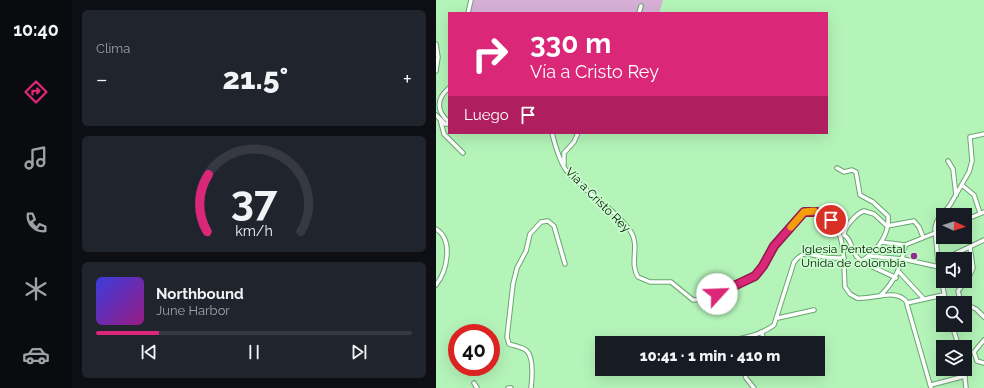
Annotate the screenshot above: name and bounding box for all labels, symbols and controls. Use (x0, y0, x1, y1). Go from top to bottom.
text: 10:40 (13, 19, 59, 40)
text: 330 m (530, 27, 611, 60)
icon: right (464, 28, 516, 80)
text: Clima (96, 41, 130, 56)
text: 21.5° (223, 61, 288, 96)
text: Vía a Cristo Rey (530, 61, 659, 82)
text: − (96, 66, 108, 92)
text: + (403, 66, 412, 92)
icon: directions (22, 78, 50, 106)
icon: arrive (517, 104, 539, 126)
text: Luego (464, 106, 509, 124)
icon: music (22, 144, 50, 172)
street label: Vía a Cristo Rey (563, 165, 634, 236)
text: 37 (231, 176, 278, 225)
pin (814, 203, 848, 237)
north arrow (936, 208, 972, 244)
map controls (936, 208, 972, 376)
icon: phone (22, 209, 50, 237)
icon: arrive (820, 209, 842, 231)
text: km/h (235, 223, 273, 239)
place label: Iglesia Pentecostal Unida de colombia (801, 242, 907, 270)
marker: Iglesia Pentecostal Unida de colombia (909, 251, 919, 261)
button: sound (936, 252, 972, 288)
position arrow (696, 273, 738, 315)
icon: climate (22, 275, 50, 303)
text: Northbound (156, 285, 244, 303)
button: search (936, 296, 972, 332)
text: June Harbor (156, 303, 230, 318)
speed limit sign: 40 (448, 324, 500, 376)
button: layers (936, 340, 972, 376)
icon: car (22, 341, 50, 369)
icon: previous (138, 341, 160, 363)
icon: pause (243, 341, 265, 363)
icon: next (348, 341, 370, 363)
text: 10:41 · 1 min · 410 m (640, 347, 780, 365)

